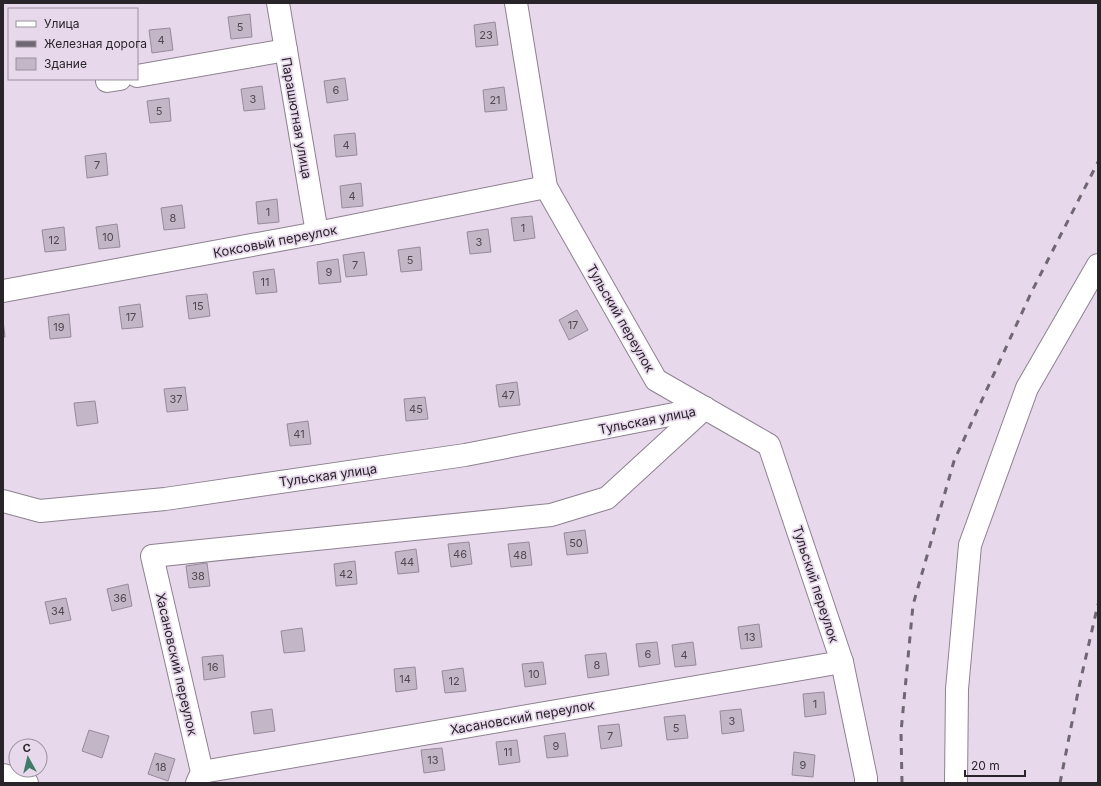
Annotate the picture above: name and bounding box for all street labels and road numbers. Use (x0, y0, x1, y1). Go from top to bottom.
street label: Парашютная улица (278, 56, 316, 180)
street label: Коксовый переулок (212, 221, 338, 261)
street label: Тульский переулок (584, 261, 658, 375)
street label: Тульская улица (597, 403, 697, 437)
street label: Тульская улица (278, 460, 378, 490)
street label: Тульский переулок (790, 523, 842, 645)
street label: Хасановский переулок (153, 591, 201, 737)
street label: Хасановский переулок (449, 696, 595, 738)

